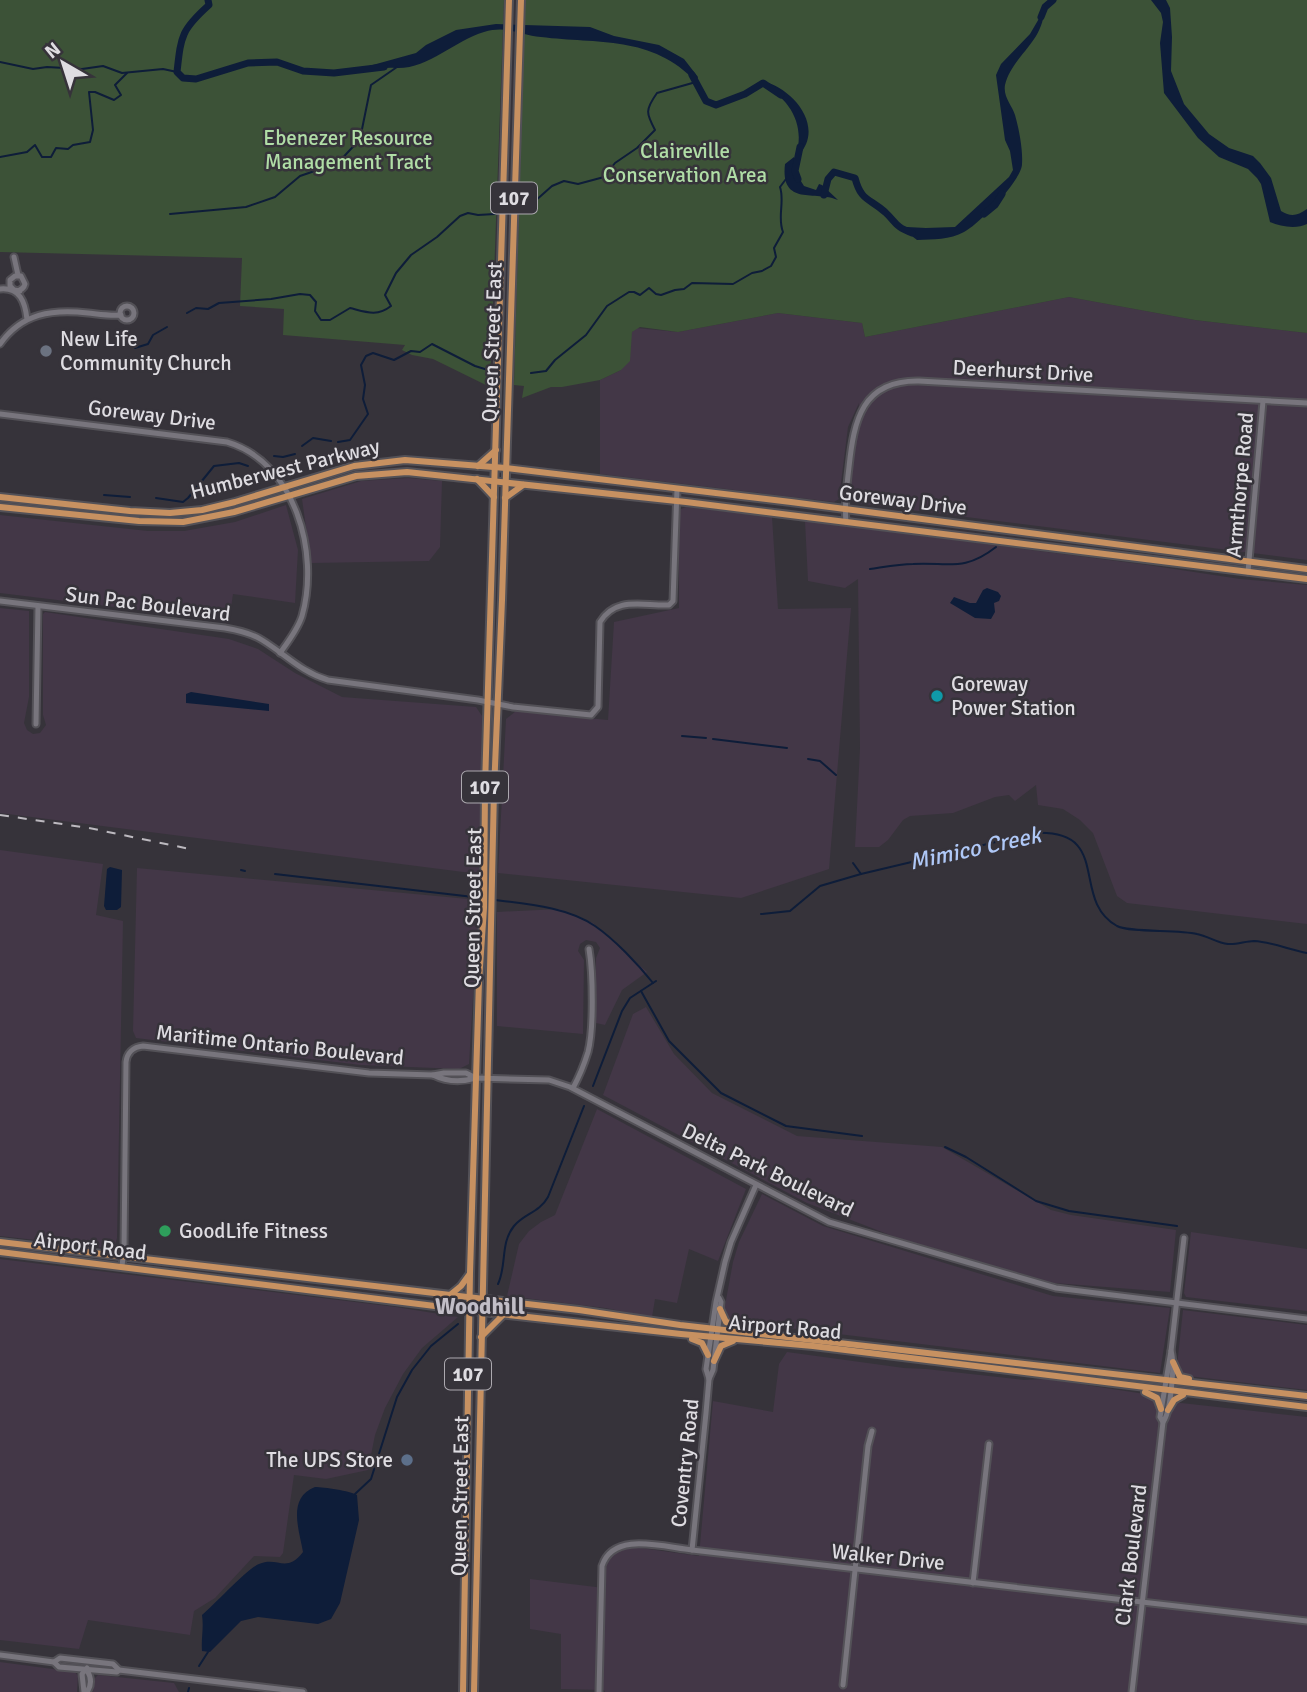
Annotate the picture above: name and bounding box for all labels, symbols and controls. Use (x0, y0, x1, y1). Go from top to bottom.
north arrow (28, 28, 98, 98)
text: N (40, 37, 66, 64)
park label: Ebenezer Resource Management Tract (263, 125, 433, 175)
park label: Claireville Conservation Area (603, 138, 767, 188)
road number: 107 (491, 182, 537, 214)
street label: Queen Street East (476, 261, 508, 423)
place label: New Life Community Church (60, 326, 232, 376)
marker: New Life Community Church (38, 343, 54, 359)
street label: Deerhurst Drive (952, 354, 1094, 388)
street label: Goreway Drive (87, 394, 217, 436)
street label: Armthorpe Road (1221, 411, 1259, 559)
street label: Humberwest Parkway (188, 433, 383, 505)
street label: Goreway Drive (838, 479, 968, 521)
street label: Sun Pac Boulevard (64, 581, 232, 627)
place label: Goreway Power Station (951, 671, 1076, 721)
marker: Goreway Power Station (929, 688, 945, 704)
road number: 107 (462, 772, 508, 802)
water label: Mimico Creek (907, 820, 1046, 877)
street label: Queen Street East (459, 828, 487, 988)
street label: Maritime Ontario Boulevard (155, 1019, 405, 1071)
street label: Delta Park Boulevard (678, 1117, 858, 1223)
place label: GoodLife Fitness (179, 1218, 328, 1244)
marker: GoodLife Fitness (157, 1223, 173, 1239)
street label: Airport Road (32, 1226, 148, 1266)
district label: Woodhill (435, 1292, 525, 1321)
street label: Airport Road (727, 1309, 843, 1345)
road number: 107 (445, 1358, 491, 1390)
street label: Coventry Road (665, 1397, 705, 1529)
street label: Queen Street East (446, 1416, 474, 1576)
place label: The UPS Store (266, 1447, 393, 1473)
marker: The UPS Store (399, 1452, 415, 1468)
street label: Clark Boulevard (1109, 1483, 1153, 1627)
street label: Walker Drive (830, 1538, 946, 1576)

